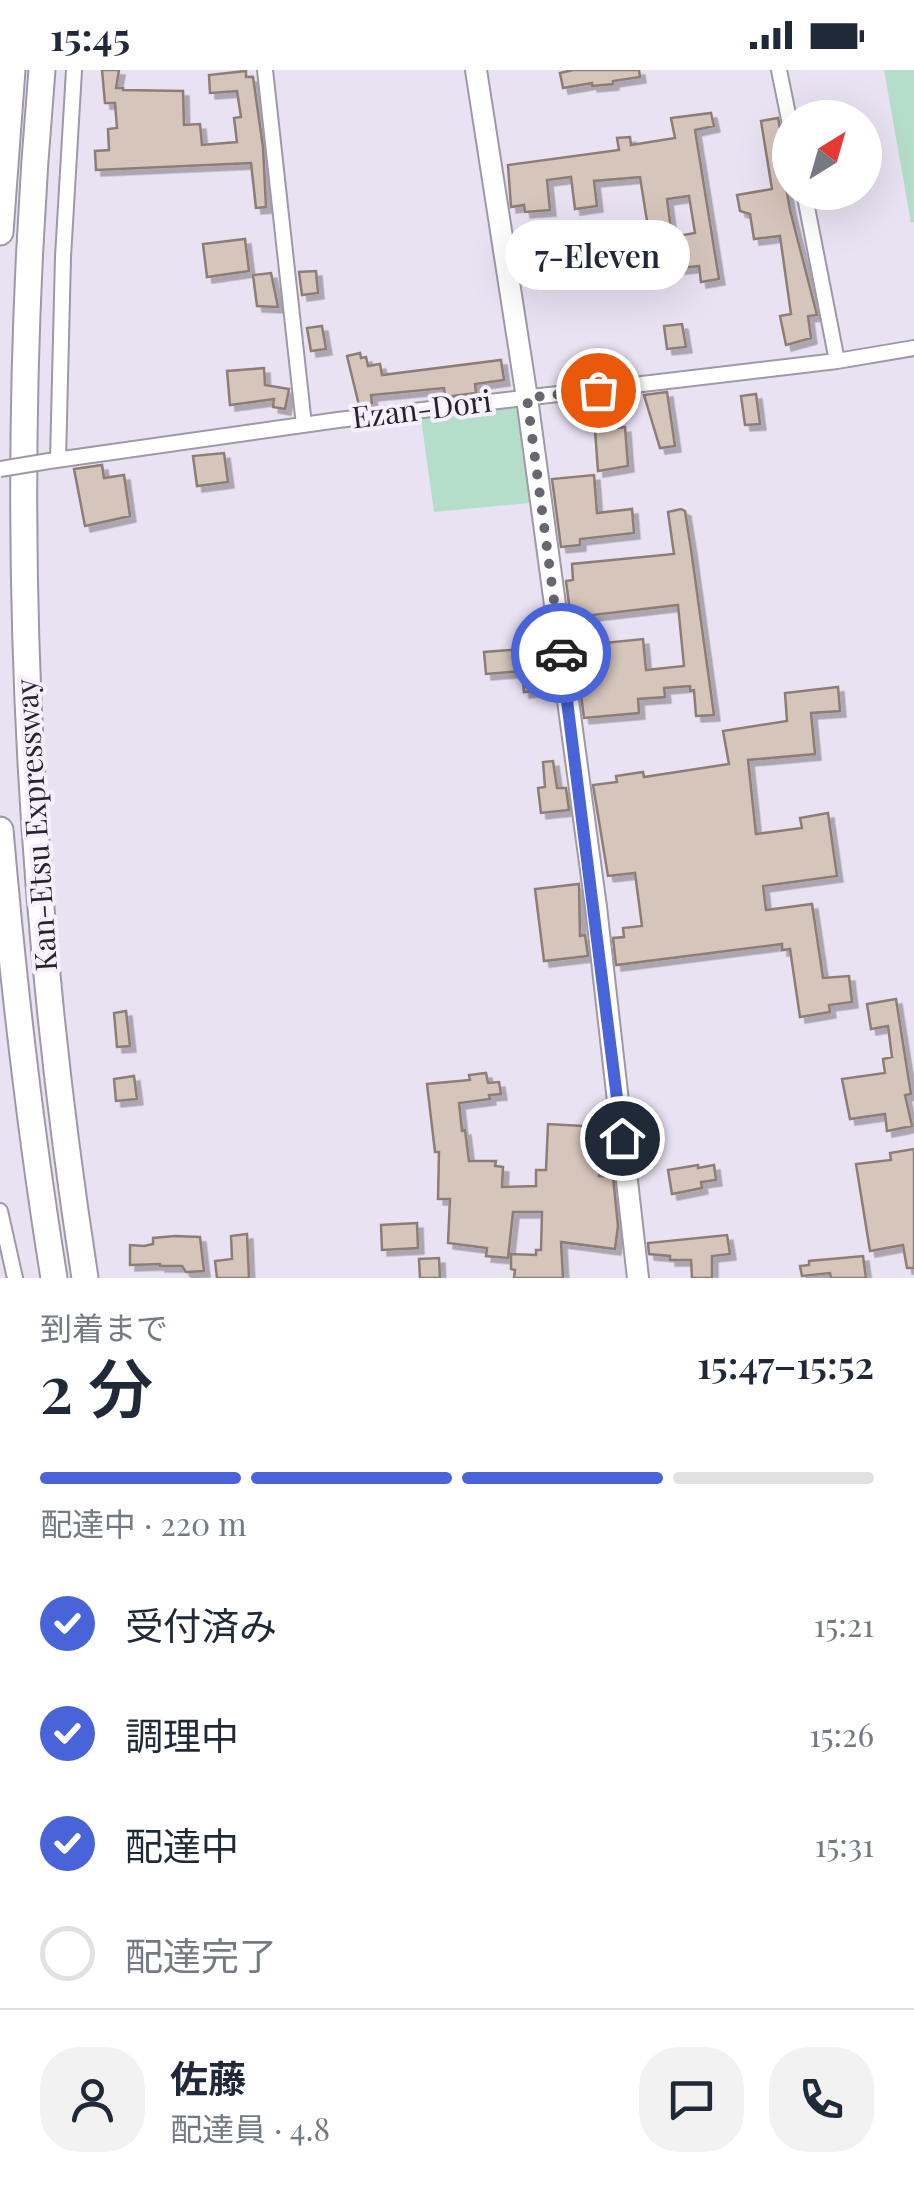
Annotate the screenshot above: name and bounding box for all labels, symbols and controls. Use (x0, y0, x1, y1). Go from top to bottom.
text: 15:45 (50, 10, 130, 61)
north arrow (772, 100, 882, 210)
map controls (772, 100, 882, 210)
callout: 7-Eleven (506, 220, 690, 290)
text: 7-Eleven (535, 233, 660, 276)
pin (556, 348, 641, 433)
icon: bag (571, 363, 626, 418)
street label: Ezan-Dori (350, 380, 494, 436)
courier (511, 603, 611, 703)
icon: car (534, 626, 589, 681)
street label: Kan-Etsu Expressway (5, 678, 65, 973)
pin (580, 1096, 665, 1181)
icon: home (595, 1111, 650, 1166)
text: 到着まで (40, 1305, 168, 1348)
text: 15:47–15:52 (697, 1338, 874, 1389)
text: 2 分 (40, 1343, 153, 1429)
text: 配達中 · 220 m (40, 1501, 247, 1544)
icon: check (40, 1596, 95, 1651)
text: 受付済み (125, 1599, 277, 1650)
text: 15:21 (814, 1602, 874, 1645)
icon: check (40, 1706, 95, 1761)
text: 調理中 (125, 1709, 239, 1760)
text: 15:26 (809, 1712, 874, 1755)
icon: check (40, 1816, 95, 1871)
text: 配達中 (125, 1819, 239, 1870)
text: 15:31 (814, 1822, 874, 1865)
text: 配達完了 (125, 1929, 277, 1980)
button: person (40, 2047, 145, 2152)
button: chat (639, 2047, 744, 2152)
button: phone (769, 2047, 874, 2152)
text: 佐藤 (170, 2052, 246, 2103)
text: 配達員 · 4.8 (170, 2106, 330, 2149)

